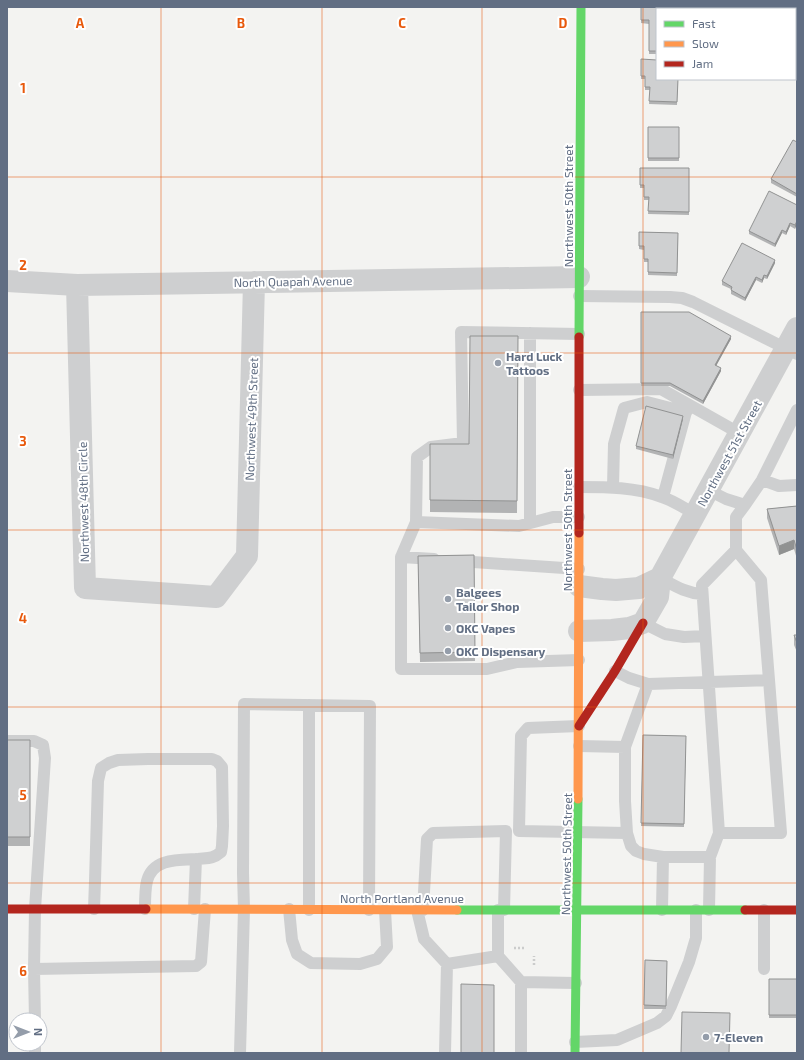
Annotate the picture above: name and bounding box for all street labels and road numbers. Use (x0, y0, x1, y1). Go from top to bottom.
street label: Northwest 50th Street (561, 144, 575, 267)
street label: North Quapah Avenue (233, 273, 353, 290)
street label: Northwest 49th Street (242, 357, 260, 481)
street label: Northwest 51st Street (694, 397, 764, 509)
street label: Northwest 48th Circle (75, 442, 91, 562)
street label: Northwest 50th Street (560, 468, 574, 591)
street label: Northwest 50th Street (558, 792, 574, 915)
street label: North Portland Avenue (340, 891, 464, 905)

